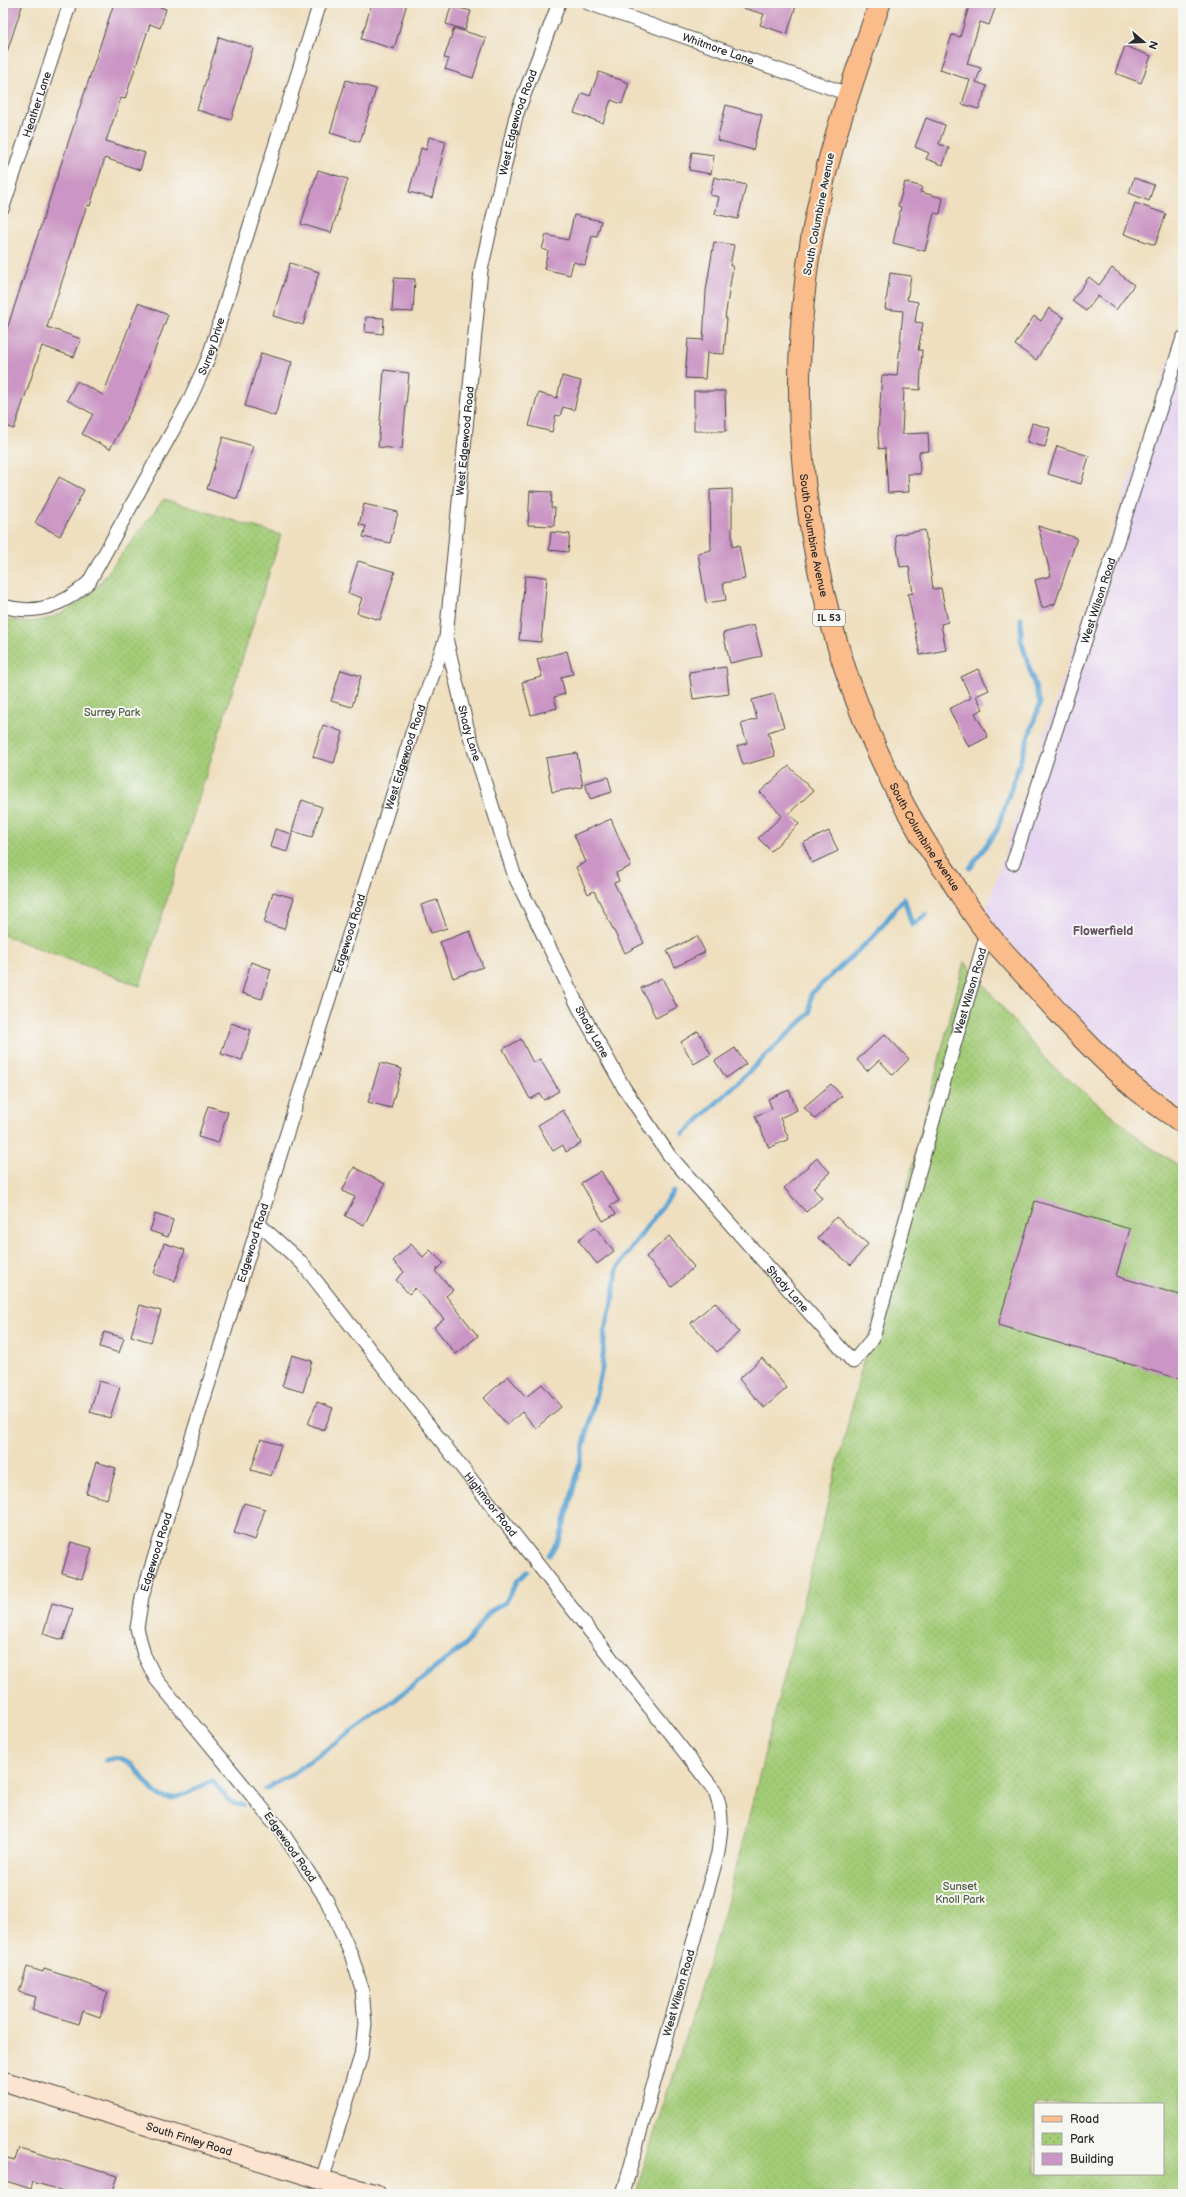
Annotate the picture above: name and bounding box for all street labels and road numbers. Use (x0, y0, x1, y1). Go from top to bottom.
street label: Whitmore Lane (681, 30, 756, 67)
street label: West Edgewood Road (496, 68, 540, 177)
street label: Heather Lane (20, 69, 54, 139)
street label: South Columbine Avenue (801, 151, 837, 276)
street label: Surrey Drive (195, 315, 227, 377)
street label: West Edgewood Road (453, 386, 476, 496)
street label: South Columbine Avenue (797, 473, 831, 599)
street label: West Wilson Road (1078, 556, 1118, 645)
road number: IL 53 (813, 610, 845, 626)
street label: West Edgewood Road (382, 703, 428, 811)
street label: Shady Lane (456, 704, 484, 763)
street label: South Columbine Avenue (887, 781, 963, 894)
street label: Edgewood Road (331, 892, 368, 975)
street label: West Wilson Road (951, 946, 989, 1035)
street label: Shady Lane (573, 1004, 612, 1060)
street label: Edgewood Road (234, 1202, 271, 1284)
street label: Shady Lane (764, 1263, 812, 1315)
street label: Highmoor Road (462, 1469, 520, 1539)
street label: Edgewood Road (138, 1511, 174, 1593)
street label: Edgewood Road (261, 1810, 319, 1884)
street label: West Wilson Road (660, 1948, 698, 2038)
street label: South Finley Road (145, 2119, 234, 2158)

